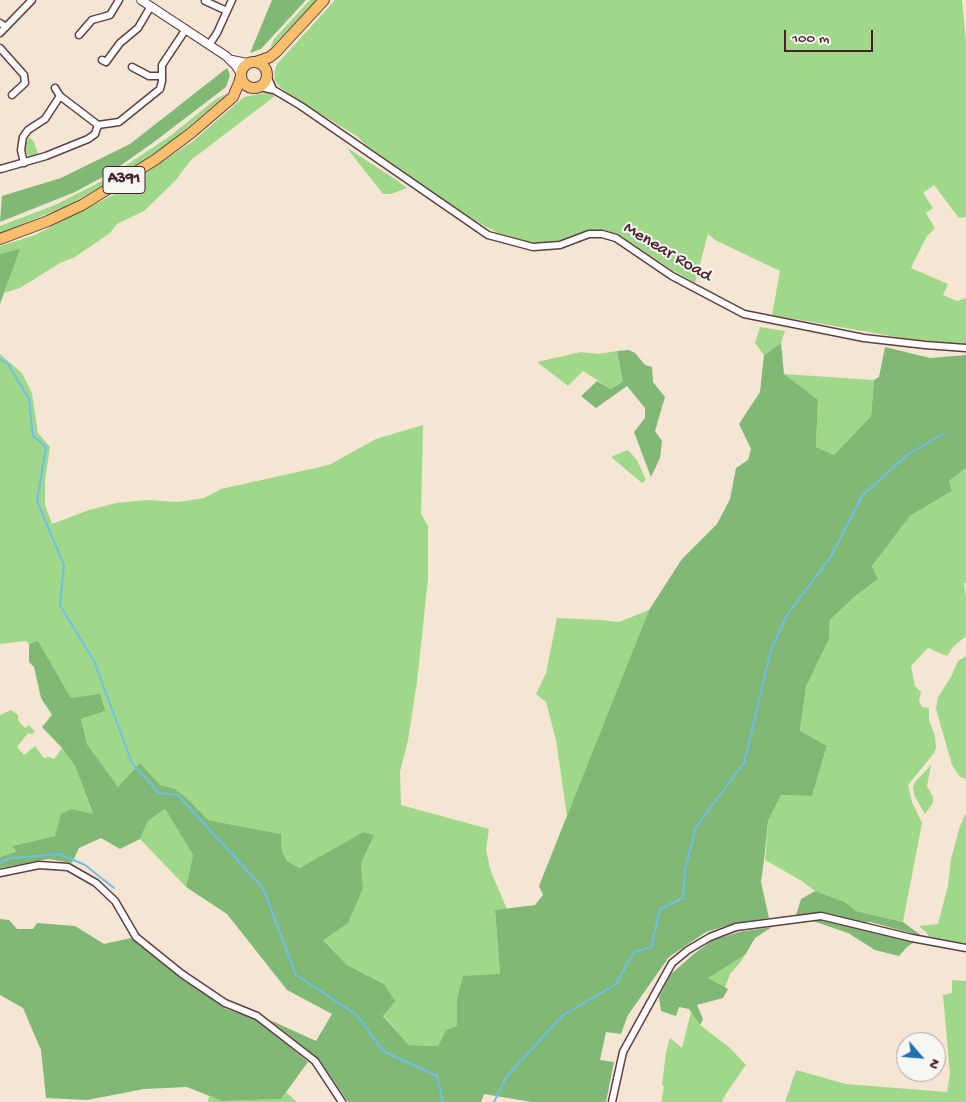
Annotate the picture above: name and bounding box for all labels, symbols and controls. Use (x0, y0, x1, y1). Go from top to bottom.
scale bar (786, 20, 875, 52)
text: 100 m (792, 30, 829, 48)
road number: A391 (103, 166, 145, 194)
street label: Menear Road (619, 218, 715, 288)
north arrow (896, 1032, 946, 1082)
text: N (924, 1056, 944, 1072)

